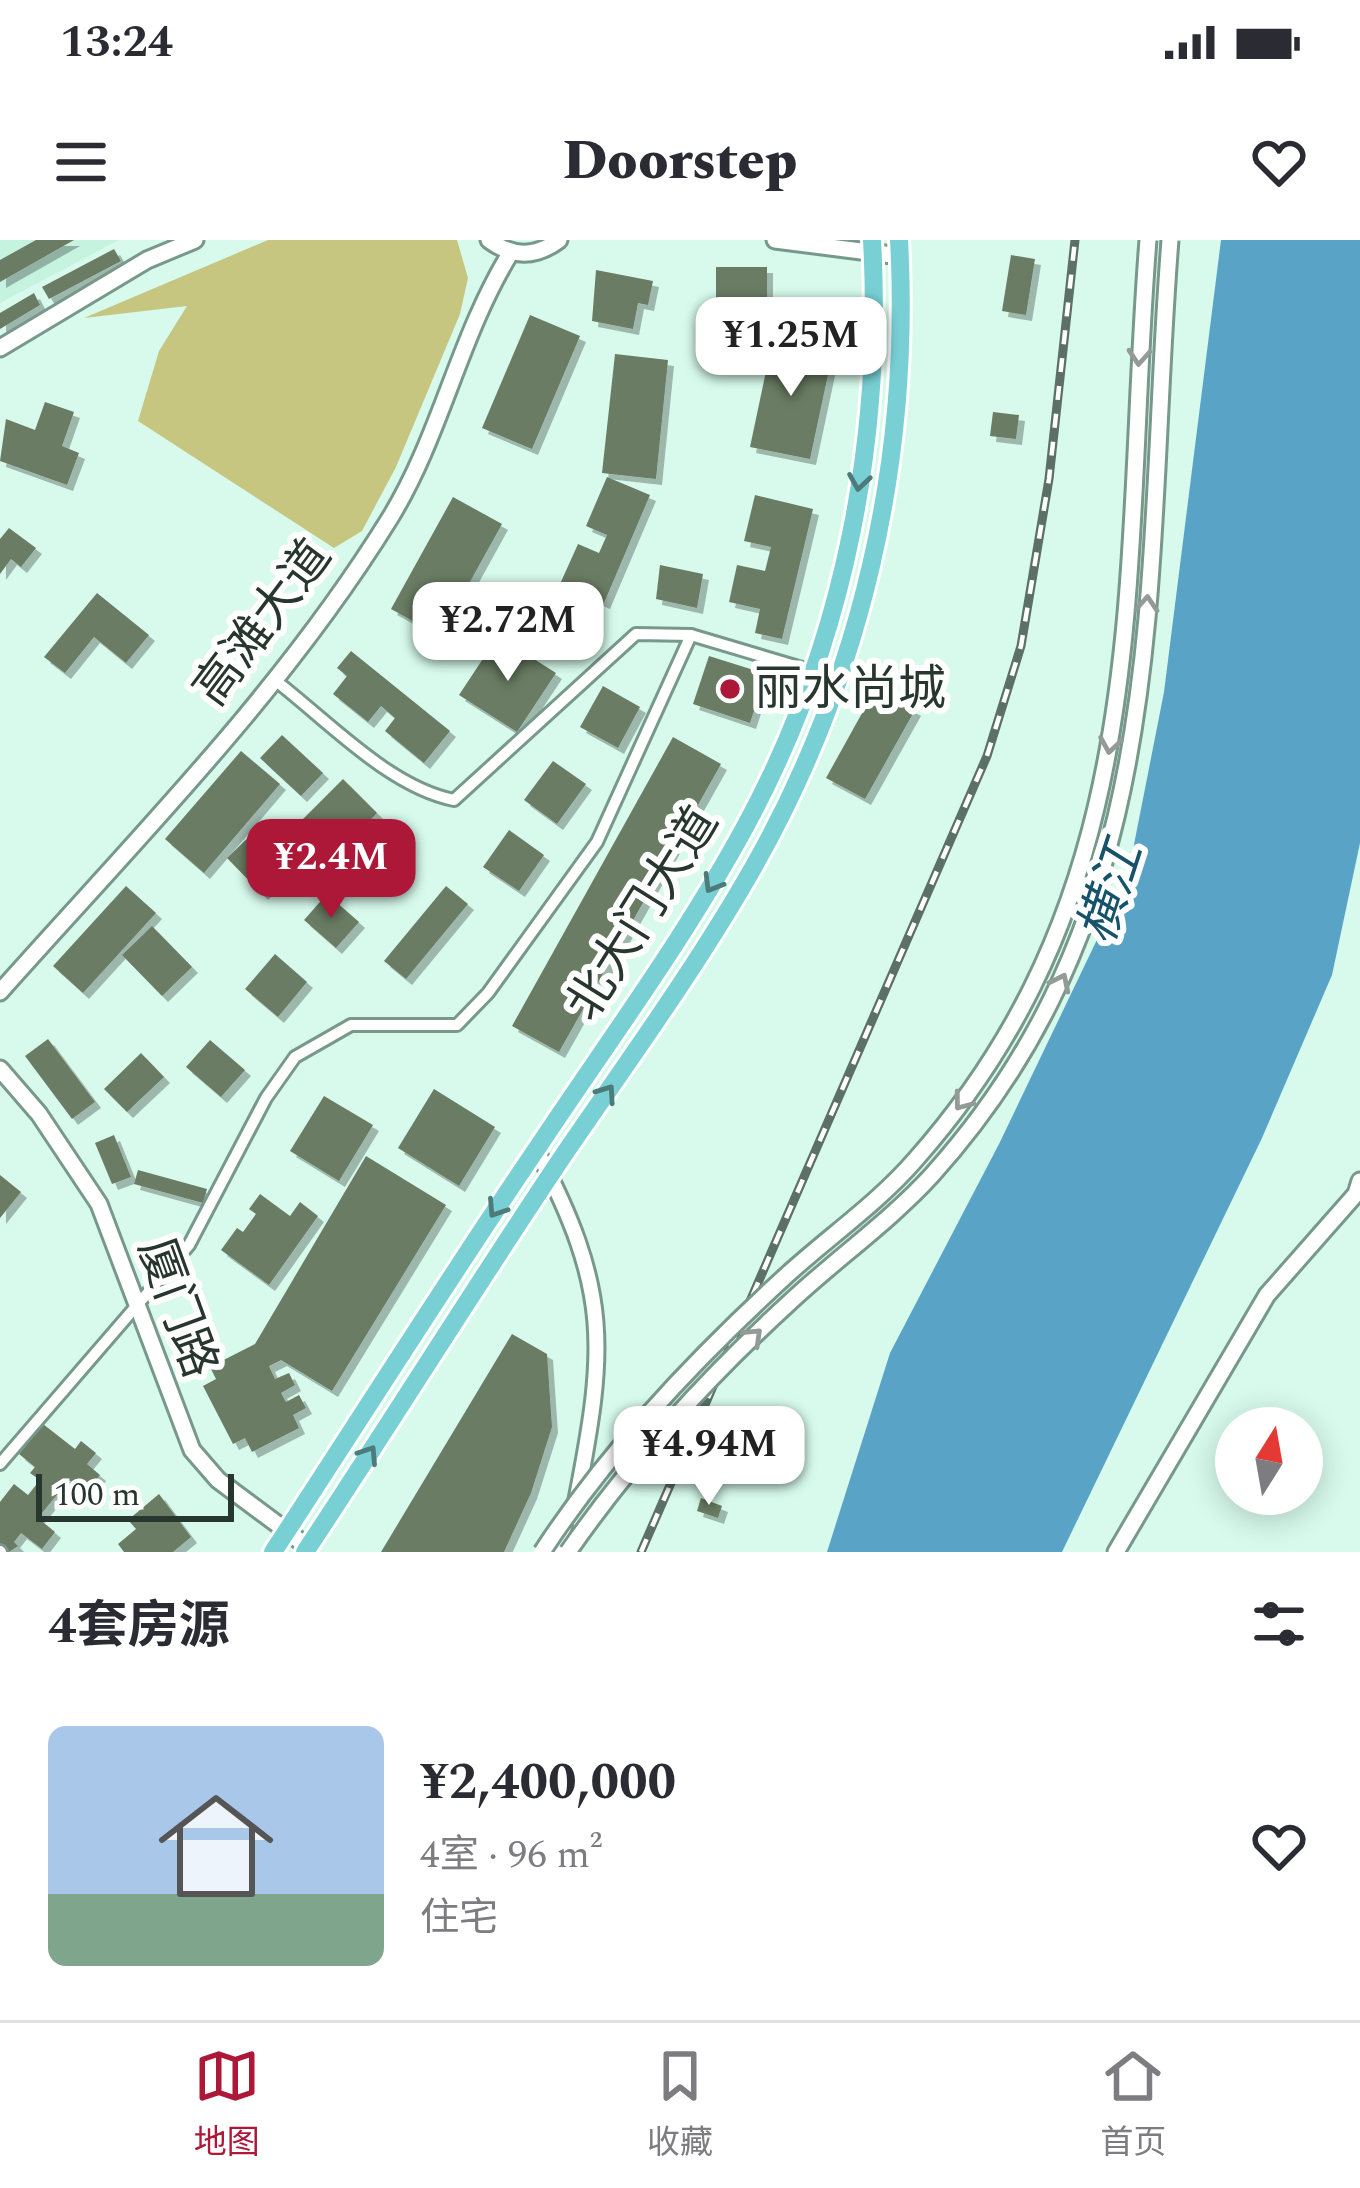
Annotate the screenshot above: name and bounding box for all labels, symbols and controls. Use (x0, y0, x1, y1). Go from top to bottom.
text: 13:24 (60, 8, 173, 77)
text: Doorstep (563, 121, 797, 203)
icon: menu (48, 129, 114, 195)
icon: heart (1246, 129, 1312, 195)
pin: ¥1.25M (693, 297, 889, 399)
text: ¥1.25M (723, 306, 859, 365)
one-way arrow (1126, 348, 1152, 367)
one-way arrow (848, 472, 873, 492)
street label: 高滩大道 (176, 524, 350, 722)
pin: ¥2.72M (410, 582, 606, 684)
text: ¥2.72M (440, 591, 576, 650)
one-way arrow (1134, 594, 1160, 613)
place label: 丽水尚城 (754, 653, 946, 726)
marker: 丽水尚城 (717, 676, 743, 702)
one-way arrow (1098, 736, 1124, 755)
street label: 北大门大道 (548, 793, 738, 1035)
pin: ¥2.4M (247, 819, 415, 921)
text: ¥2.4M (274, 828, 388, 887)
water label: 横江 (1059, 828, 1166, 954)
one-way arrow (703, 871, 726, 893)
one-way arrow (1047, 973, 1070, 994)
one-way arrow (593, 1085, 615, 1107)
one-way arrow (955, 1088, 977, 1110)
one-way arrow (488, 1196, 510, 1218)
street label: 厦门路 (118, 1228, 236, 1388)
one-way arrow (740, 1329, 762, 1351)
pin: ¥4.94M (611, 1406, 807, 1508)
north arrow (1215, 1407, 1323, 1515)
map controls (1215, 1407, 1323, 1515)
text: ¥4.94M (641, 1415, 777, 1474)
one-way arrow (355, 1446, 377, 1468)
scale bar (36, 1468, 234, 1521)
text: 100 m (54, 1470, 140, 1520)
text: 4套房源 (48, 1588, 230, 1666)
icon: filters (1246, 1591, 1312, 1657)
text: ¥2,400,000 (420, 1744, 676, 1822)
icon: home (144, 1774, 288, 1918)
icon: heart (1246, 1813, 1312, 1879)
text: 4室 · 96 m² (420, 1826, 602, 1885)
text: 住宅 (420, 1889, 498, 1948)
tab: 地图 (194, 2043, 260, 2168)
tab: 收藏 (647, 2043, 713, 2168)
tab: 首页 (1100, 2043, 1166, 2168)

